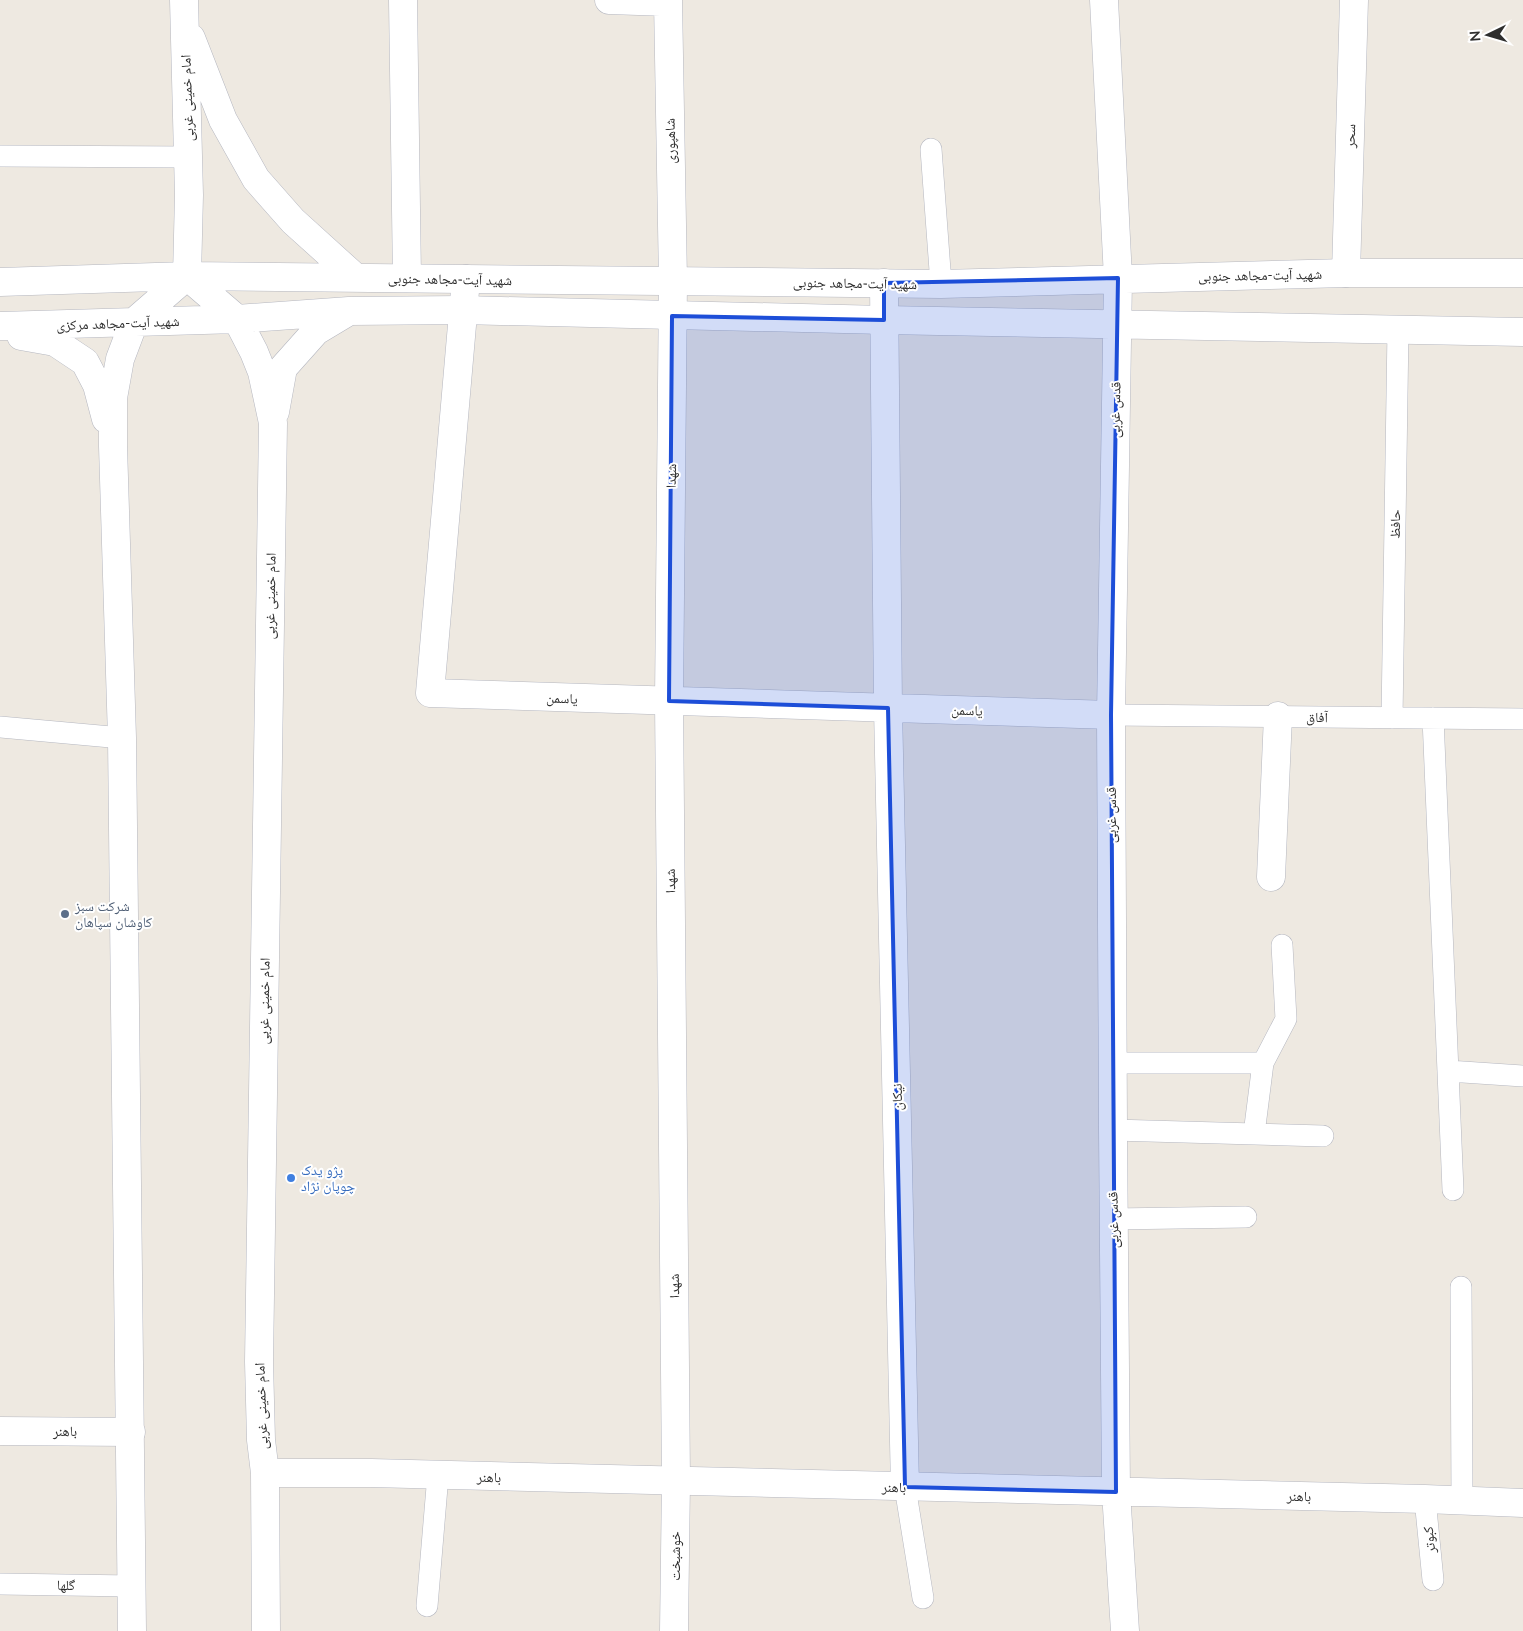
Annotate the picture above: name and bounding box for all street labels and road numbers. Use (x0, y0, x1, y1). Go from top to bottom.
street label: امام خمینی غربی (176, 54, 199, 142)
street label: شاهپوری (661, 118, 680, 164)
street label: سحر (1341, 124, 1359, 149)
street label: شهید آیت-مجاهد جنوبی (1198, 265, 1322, 285)
street label: شهید آیت-مجاهد جنوبی (388, 269, 512, 289)
street label: شهید آیت-مجاهد جنوبی (793, 273, 917, 293)
street label: شهید آیت-مجاهد مرکزی (56, 312, 180, 334)
street label: قدس غربی (1106, 381, 1124, 438)
street label: شهدا (662, 464, 679, 488)
street label: حافظ (1386, 509, 1403, 539)
street label: امام خمینی غربی (260, 552, 281, 640)
street label: یاسمن (546, 688, 578, 708)
street label: یاسمن (951, 700, 983, 720)
street label: آفاق (1306, 708, 1329, 726)
street label: قدس غربی (1102, 787, 1120, 843)
street label: شهدا (661, 869, 678, 893)
street label: امام خمینی غربی (254, 957, 275, 1045)
street label: نیکان (888, 1083, 906, 1111)
street label: قدس غربی (1104, 1191, 1122, 1248)
street label: شهدا (665, 1274, 682, 1298)
street label: امام خمینی غربی (250, 1362, 273, 1450)
street label: باهنر (52, 1422, 77, 1440)
street label: باهنر (476, 1468, 501, 1486)
street label: باهنر (881, 1478, 906, 1496)
street label: باهنر (1286, 1487, 1311, 1505)
street label: کبوتر (1419, 1525, 1439, 1555)
street label: خوشبخت (666, 1531, 684, 1581)
street label: گلها (57, 1576, 75, 1593)

